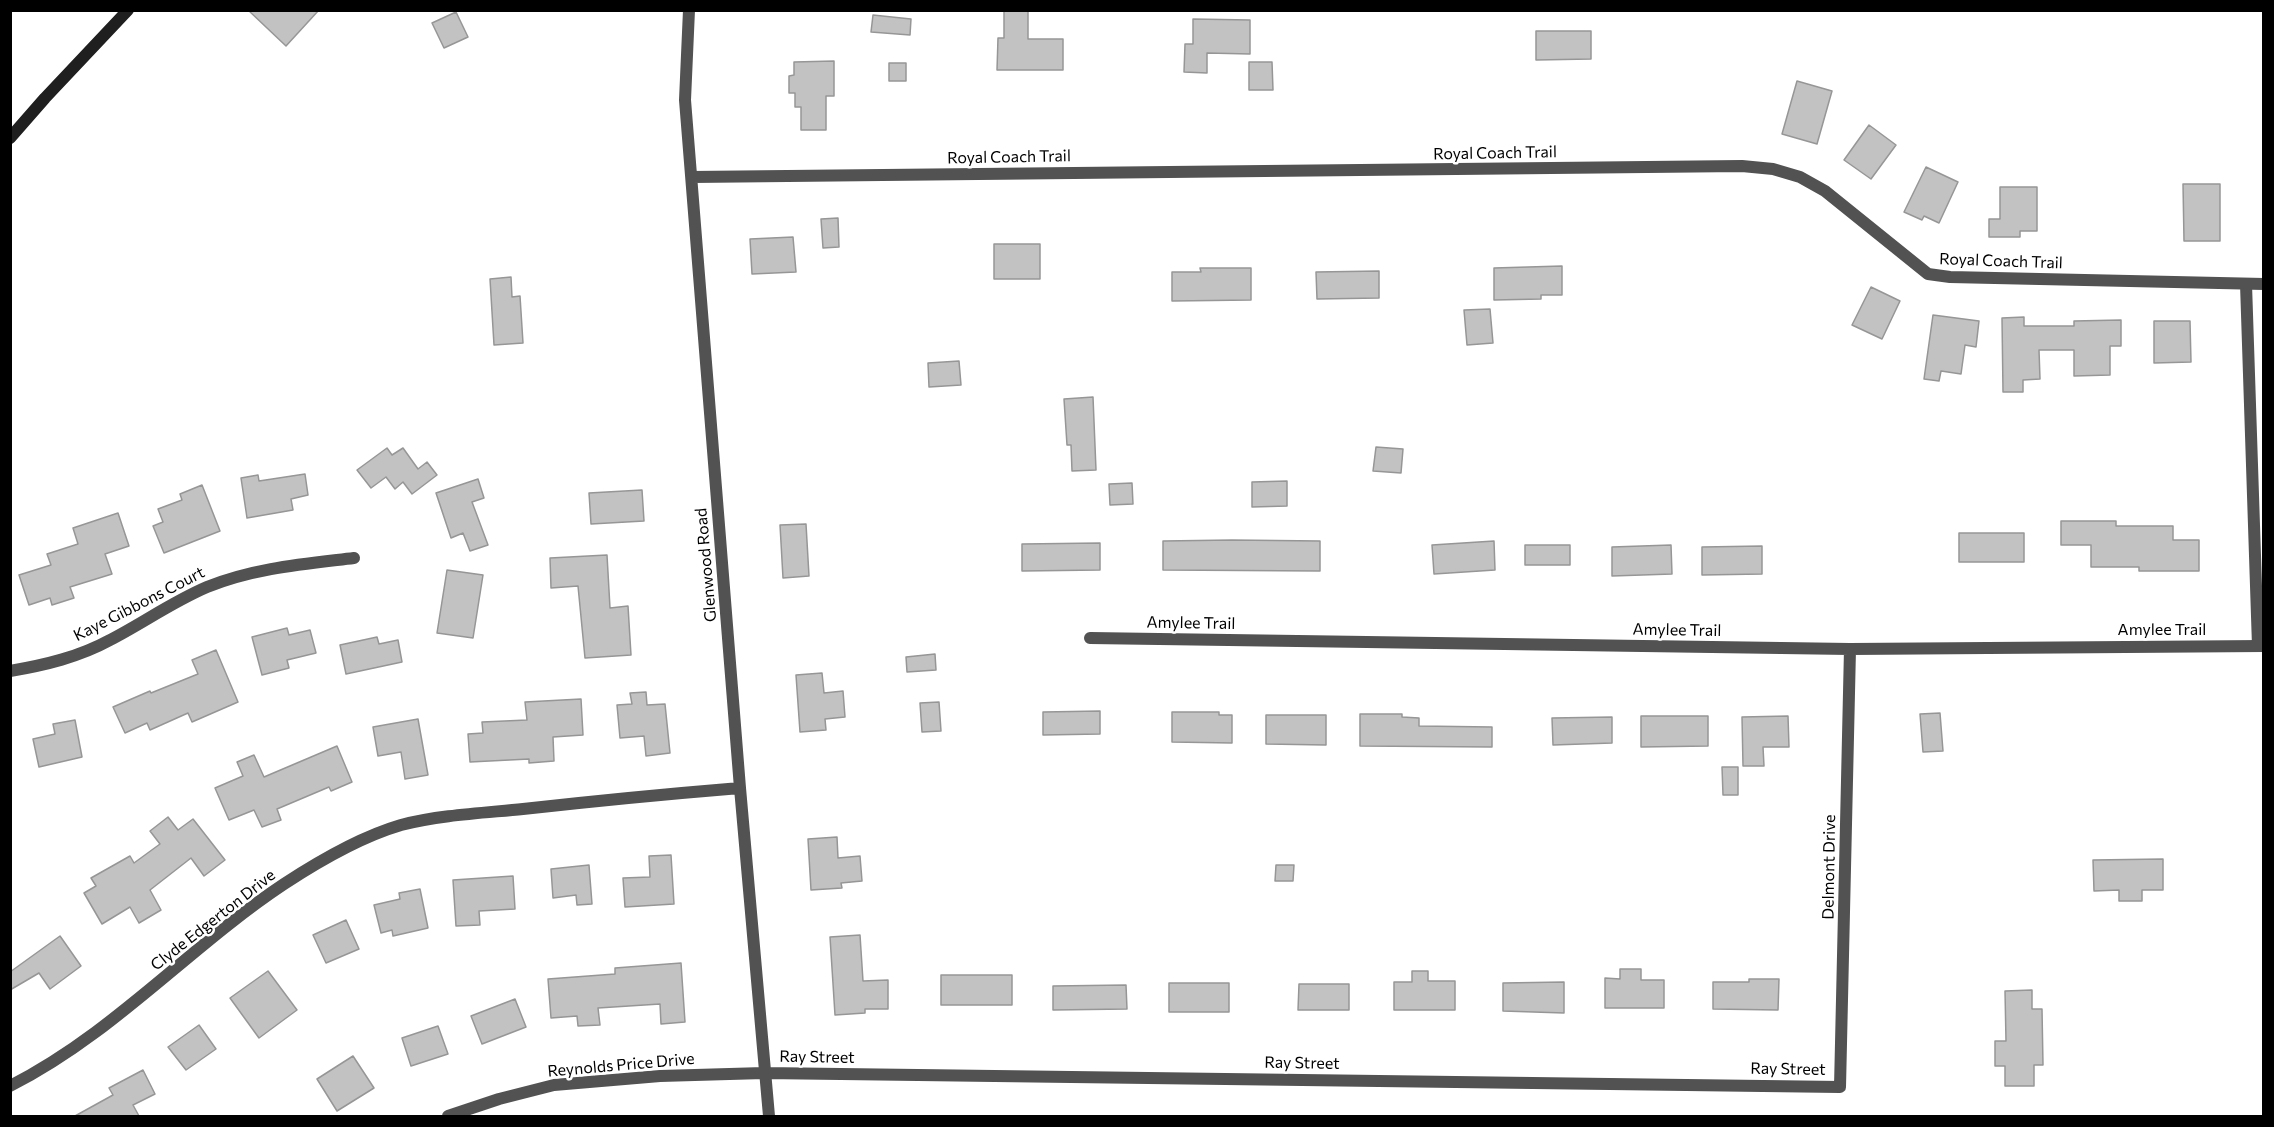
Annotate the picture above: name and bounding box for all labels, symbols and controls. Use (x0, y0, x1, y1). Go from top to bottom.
street label: Royal Coach Trail (1433, 142, 1557, 164)
street label: Royal Coach Trail (947, 146, 1071, 168)
street label: Royal Coach Trail (1939, 249, 2063, 273)
street label: Glenwood Road (691, 507, 721, 623)
street label: Kaye Gibbons Court (70, 563, 208, 645)
street label: Amylee Trail (1146, 613, 1236, 633)
street label: Amylee Trail (1632, 620, 1722, 640)
street label: Amylee Trail (2118, 620, 2206, 640)
street label: Delmont Drive (1818, 814, 1840, 920)
street label: Clyde Edgerton Drive (147, 865, 279, 975)
street label: Ray Street (779, 1047, 855, 1067)
street label: Reynolds Price Drive (547, 1049, 695, 1081)
street label: Ray Street (1264, 1053, 1340, 1073)
street label: Ray Street (1750, 1059, 1826, 1079)

